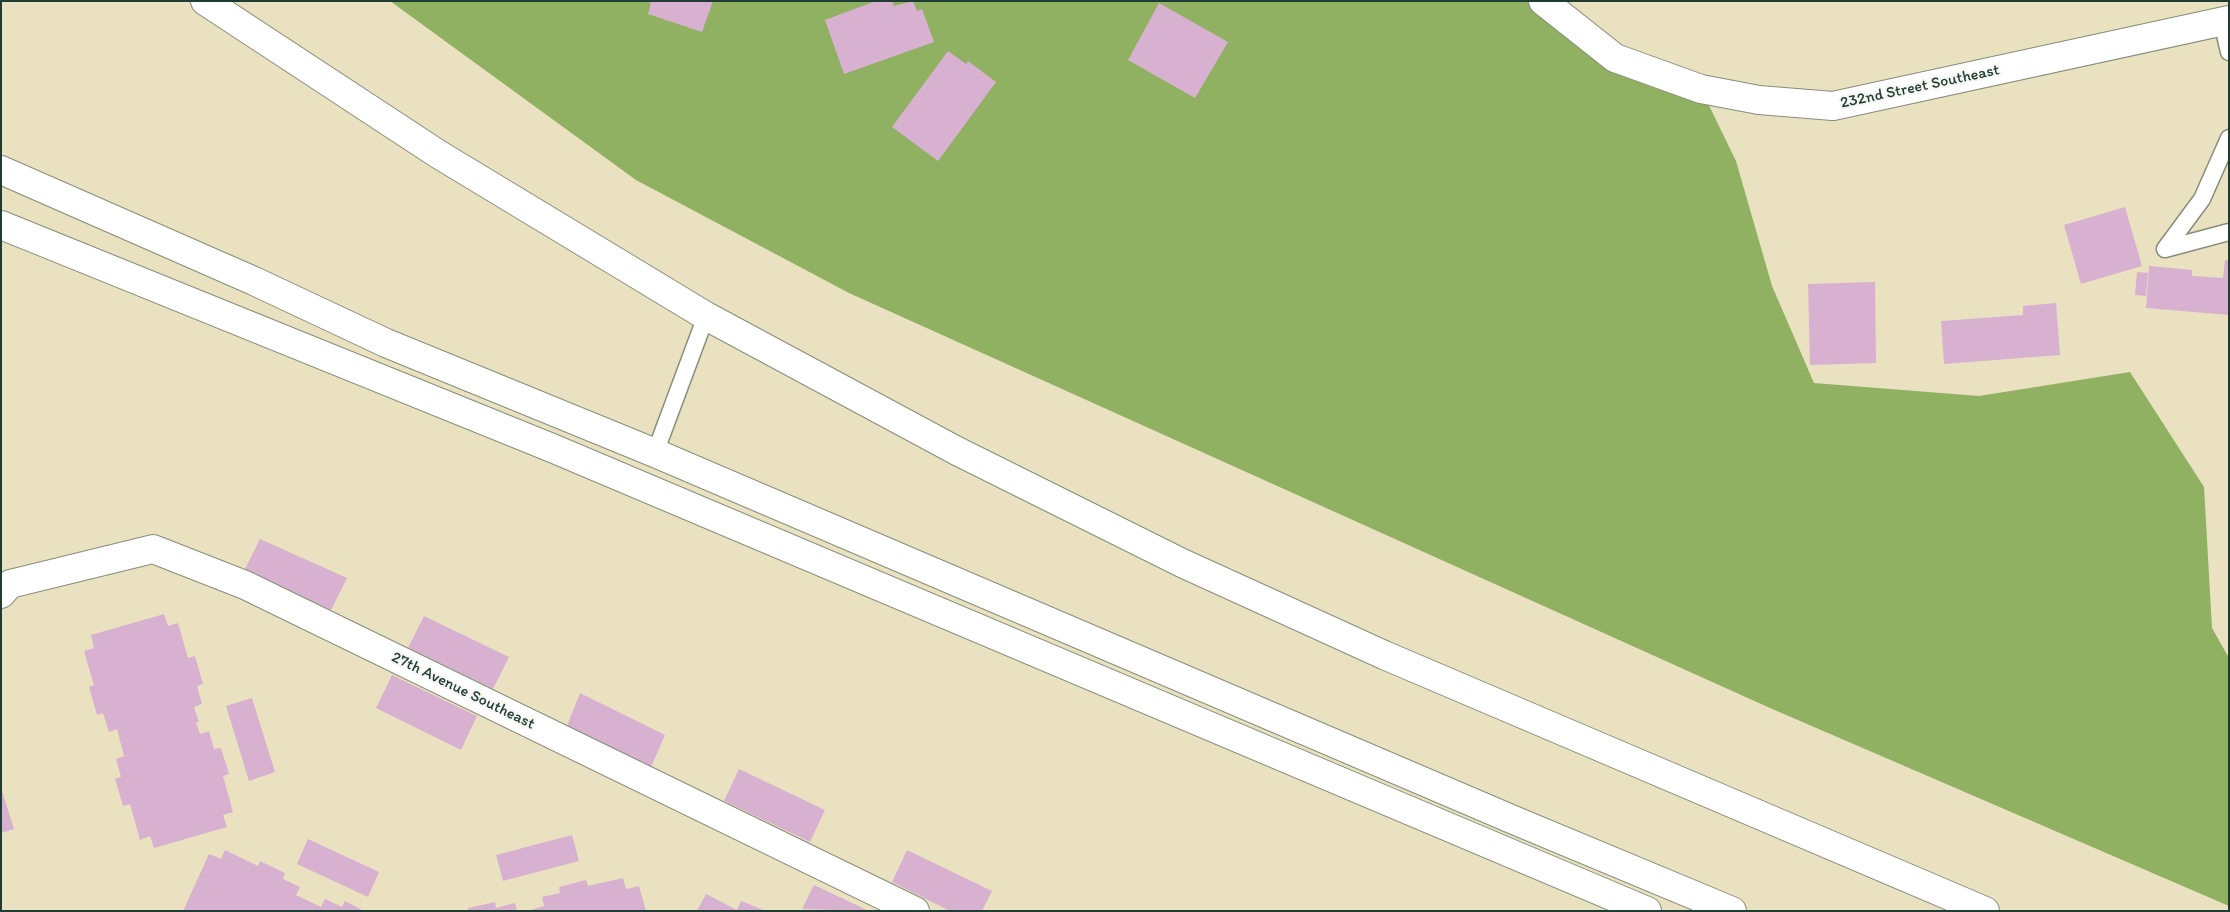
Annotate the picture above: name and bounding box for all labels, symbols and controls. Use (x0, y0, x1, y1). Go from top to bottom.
street label: 232nd Street Southeast (1839, 61, 2001, 113)
street label: 27th Avenue Southeast (388, 648, 538, 734)

